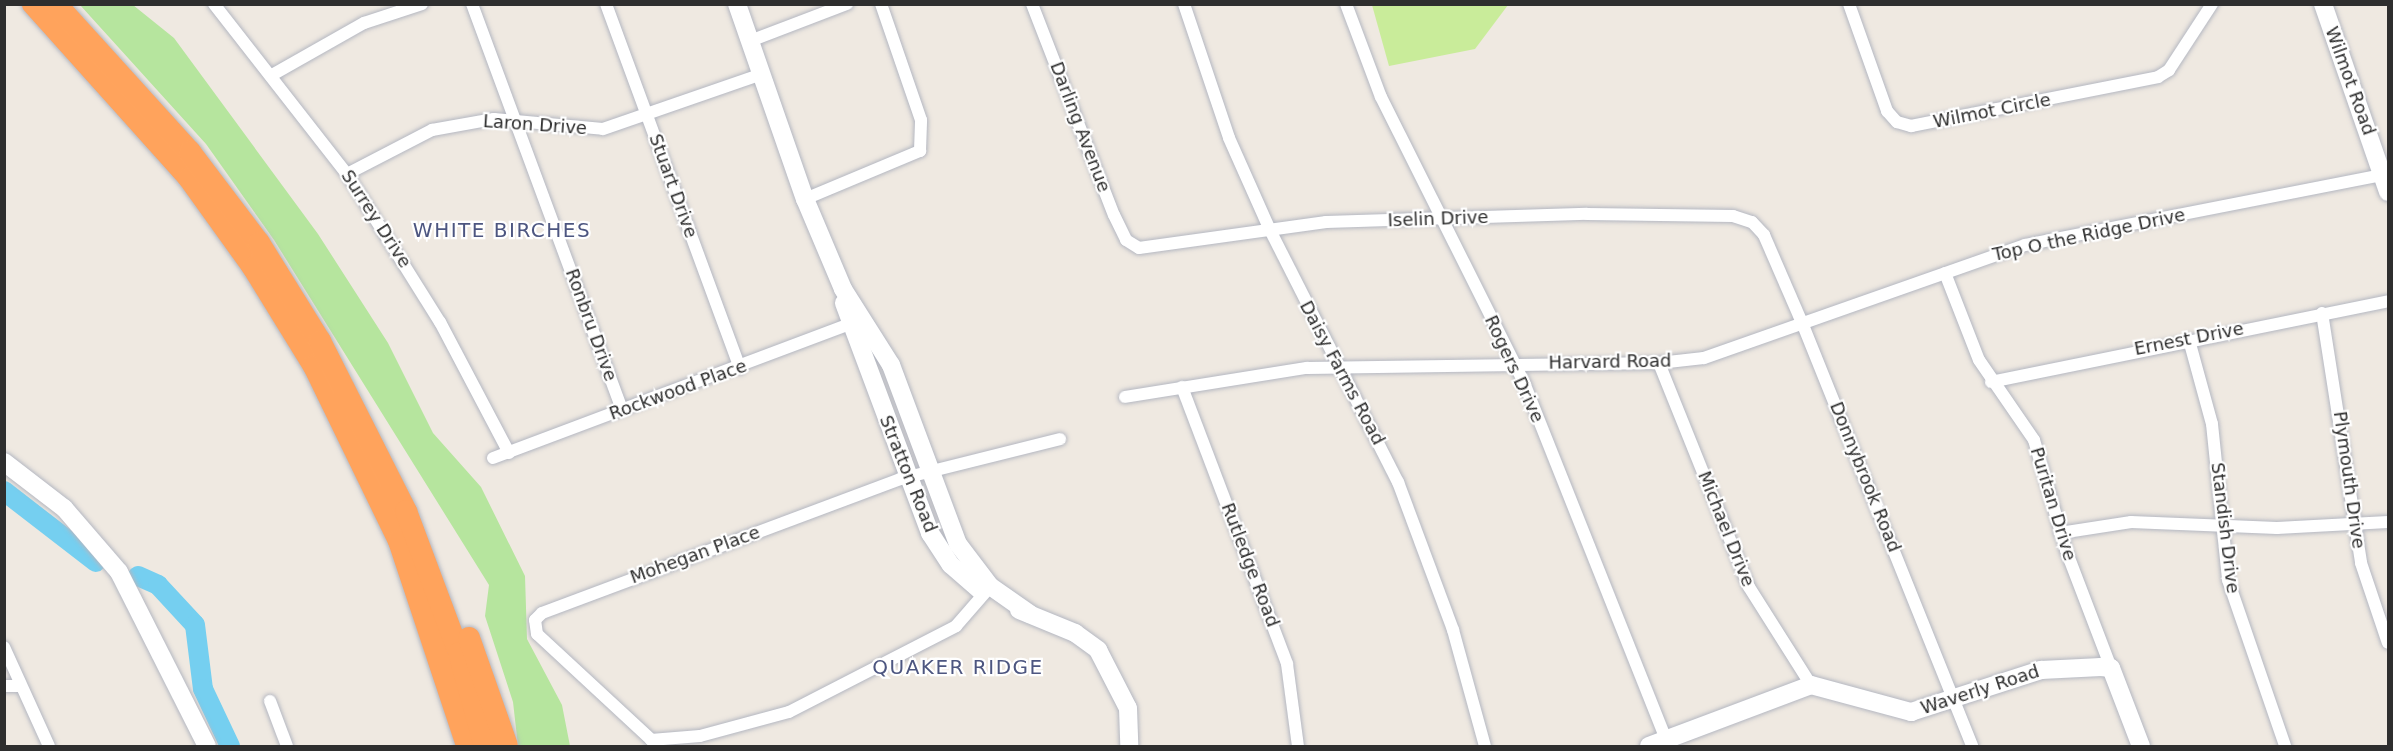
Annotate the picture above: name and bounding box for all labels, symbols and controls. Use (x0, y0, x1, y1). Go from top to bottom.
street label: Wilmot Road (2320, 24, 2380, 138)
street label: Darling Avenue (1045, 59, 1115, 195)
street label: Wilmot Circle (1931, 89, 2053, 133)
street label: Laron Drive (482, 111, 588, 139)
street label: Stuart Drive (644, 131, 702, 241)
street label: Surrey Drive (336, 166, 416, 272)
street label: Top O the Ridge Drive (1991, 204, 2187, 266)
street label: Iselin Drive (1387, 206, 1489, 232)
district label: WHITE BIRCHES (413, 218, 591, 242)
street label: Ronbru Drive (561, 266, 621, 384)
street label: Daisy Farms Road (1295, 297, 1389, 449)
street label: Rogers Drive (1480, 312, 1548, 426)
street label: Ernest Drive (2132, 318, 2246, 360)
street label: Harvard Road (1548, 350, 1672, 374)
street label: Rockwood Place (606, 355, 750, 425)
street label: Donnybrook Road (1825, 399, 1905, 555)
street label: Plymouth Drive (2329, 410, 2369, 550)
street label: Stratton Road (875, 412, 941, 536)
street label: Puritan Drive (2025, 445, 2081, 563)
street label: Standish Drive (2206, 461, 2244, 595)
street label: Michael Drive (1693, 468, 1759, 590)
street label: Rutledge Road (1216, 500, 1284, 630)
street label: Mohegan Place (627, 522, 763, 588)
district label: QUAKER RIDGE (872, 655, 1044, 679)
street label: Waverly Road (1918, 661, 2042, 719)

